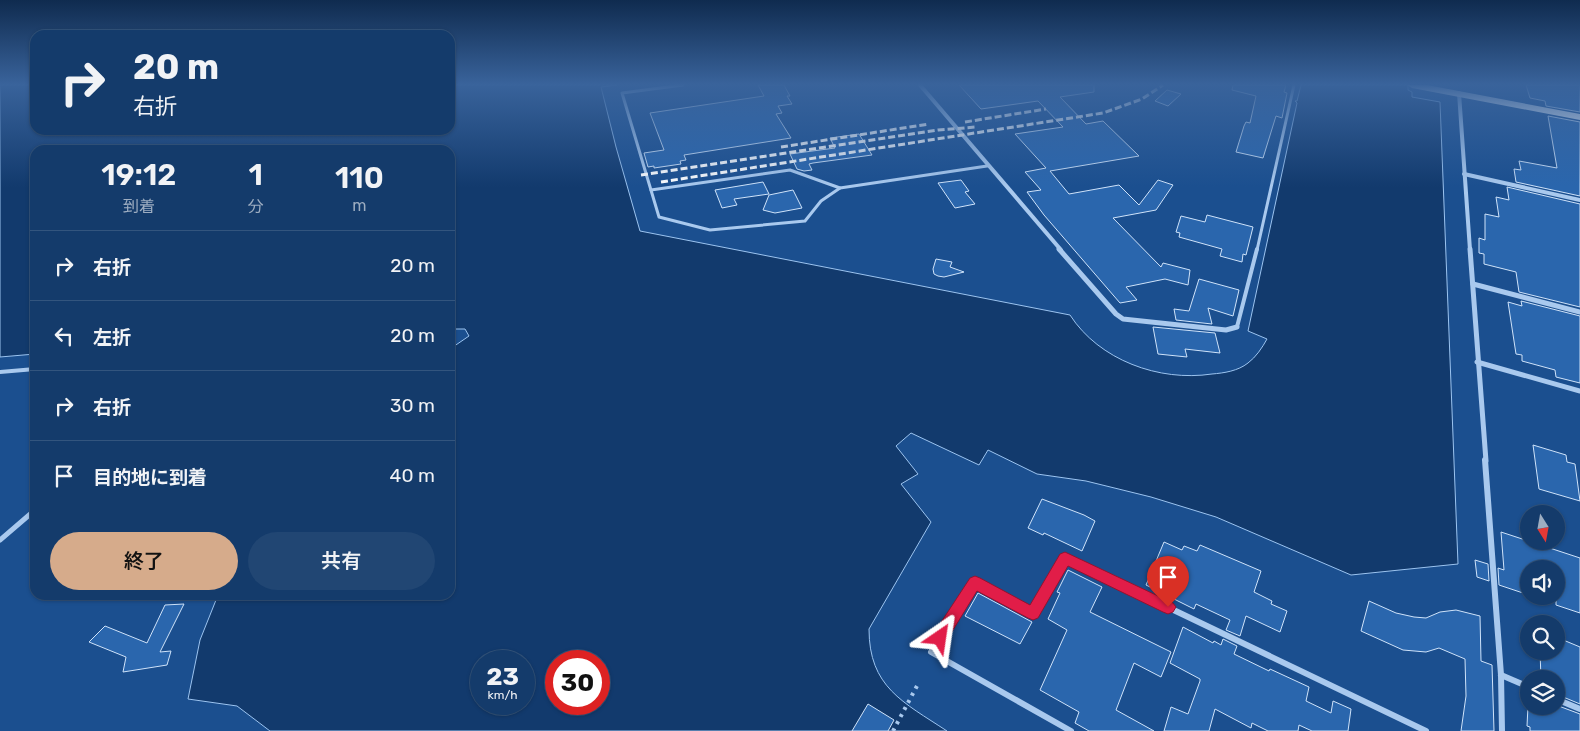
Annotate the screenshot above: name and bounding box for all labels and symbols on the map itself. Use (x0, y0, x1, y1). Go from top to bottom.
north arrow (1520, 505, 1565, 550)
pin (1147, 556, 1189, 607)
position arrow (913, 611, 965, 663)
speed limit sign: 30 (545, 650, 610, 715)

